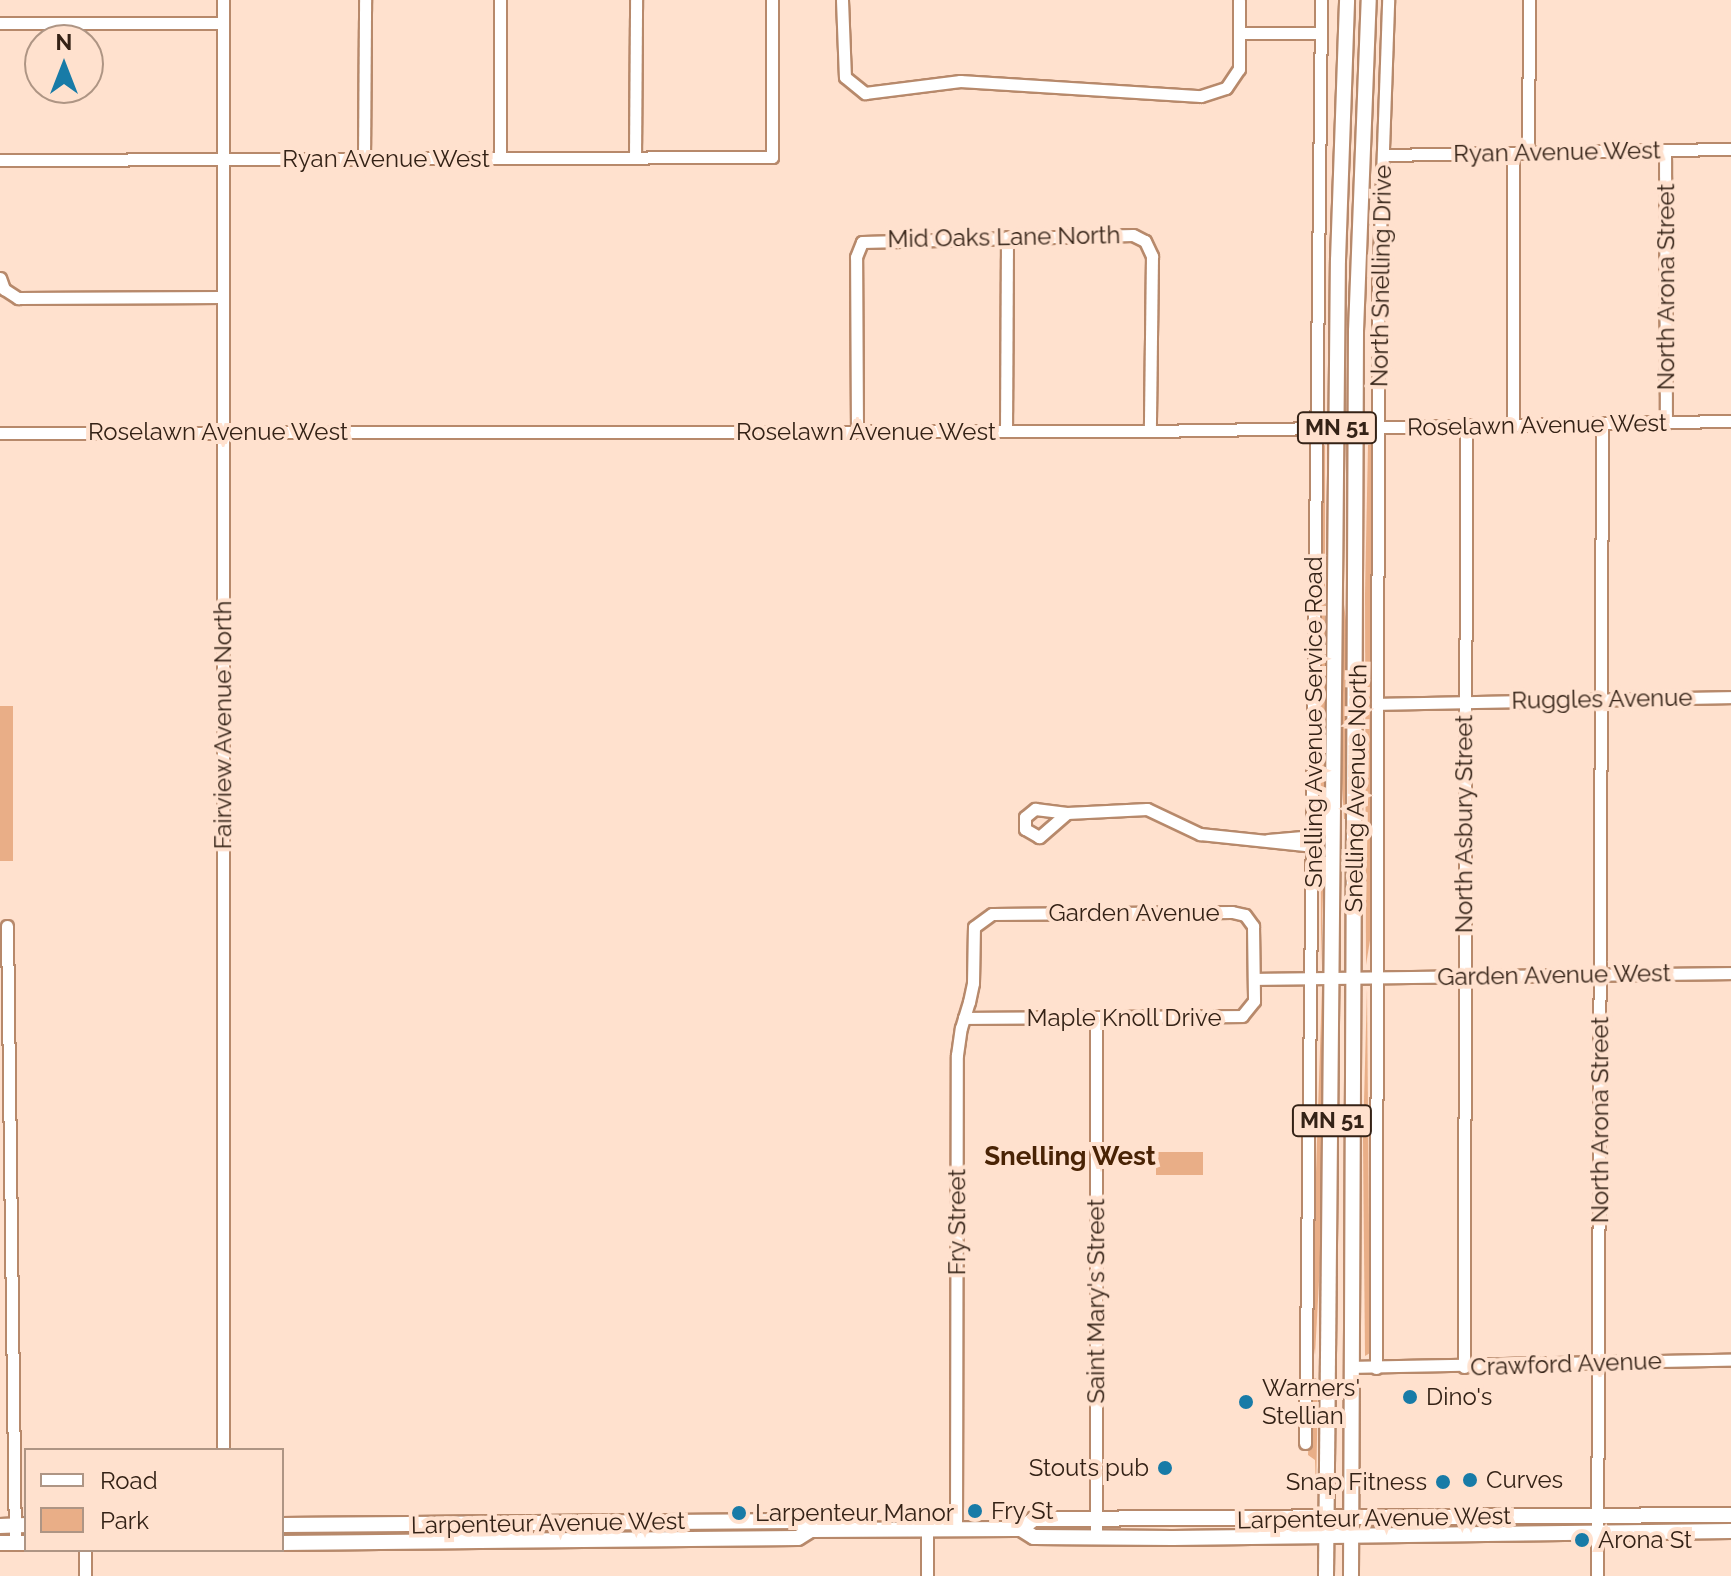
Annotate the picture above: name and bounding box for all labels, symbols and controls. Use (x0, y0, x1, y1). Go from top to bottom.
north arrow (24, 24, 104, 104)
text: N (56, 29, 72, 55)
street label: Ryan Avenue West (1452, 136, 1662, 168)
street label: Ryan Avenue West (281, 145, 491, 173)
street label: North Snelling Drive (1365, 165, 1397, 387)
street label: North Arona Street (1652, 183, 1680, 391)
street label: Mid Oaks Lane North (887, 221, 1121, 253)
street label: Roselawn Avenue West (1406, 408, 1668, 442)
road number: MN 51 (1295, 410, 1379, 446)
street label: Roselawn Avenue West (87, 418, 349, 446)
street label: Roselawn Avenue West (735, 418, 997, 446)
street label: Snelling Avenue Service Road (1300, 556, 1328, 888)
street label: Fairview Avenue North (209, 600, 237, 850)
street label: Snelling Avenue North (1339, 663, 1373, 913)
street label: Ruggles Avenue (1511, 683, 1693, 715)
street label: North Asbury Street (1450, 714, 1478, 934)
street label: Garden Avenue (1048, 899, 1220, 927)
street label: Garden Avenue West (1436, 959, 1672, 991)
street label: Maple Knoll Drive (1026, 1004, 1222, 1032)
street label: North Arona Street (1586, 1016, 1614, 1224)
road number: MN 51 (1290, 1103, 1374, 1139)
district label: Snelling West (984, 1141, 1156, 1173)
street label: Fry Street (943, 1168, 971, 1276)
street label: Saint Mary's Street (1082, 1198, 1110, 1404)
street label: Crawford Avenue (1469, 1346, 1663, 1382)
place label: Warners' Stellian (1262, 1374, 1360, 1430)
place label: Dino's (1426, 1383, 1492, 1411)
marker: Dino's (1401, 1388, 1419, 1406)
marker: Warners' Stellian (1237, 1393, 1255, 1411)
legend (24, 1448, 284, 1552)
place label: Stouts pub (1029, 1454, 1149, 1482)
marker: Stouts pub (1156, 1459, 1174, 1477)
text: Road (100, 1466, 158, 1495)
place label: Curves (1486, 1466, 1563, 1494)
place label: Snap Fitness (1286, 1468, 1427, 1496)
marker: Curves (1461, 1471, 1479, 1489)
marker: Snap Fitness (1434, 1473, 1452, 1491)
place label: Fry St (991, 1497, 1054, 1525)
place label: Larpenteur Manor (755, 1499, 955, 1527)
street label: Larpenteur Avenue West (1236, 1501, 1512, 1535)
marker: Fry St (966, 1502, 984, 1520)
marker: Larpenteur Manor (730, 1504, 748, 1522)
text: Park (100, 1506, 149, 1535)
street label: Larpenteur Avenue West (410, 1506, 686, 1540)
place label: Arona St (1598, 1526, 1692, 1554)
marker: Arona St (1573, 1531, 1591, 1549)

